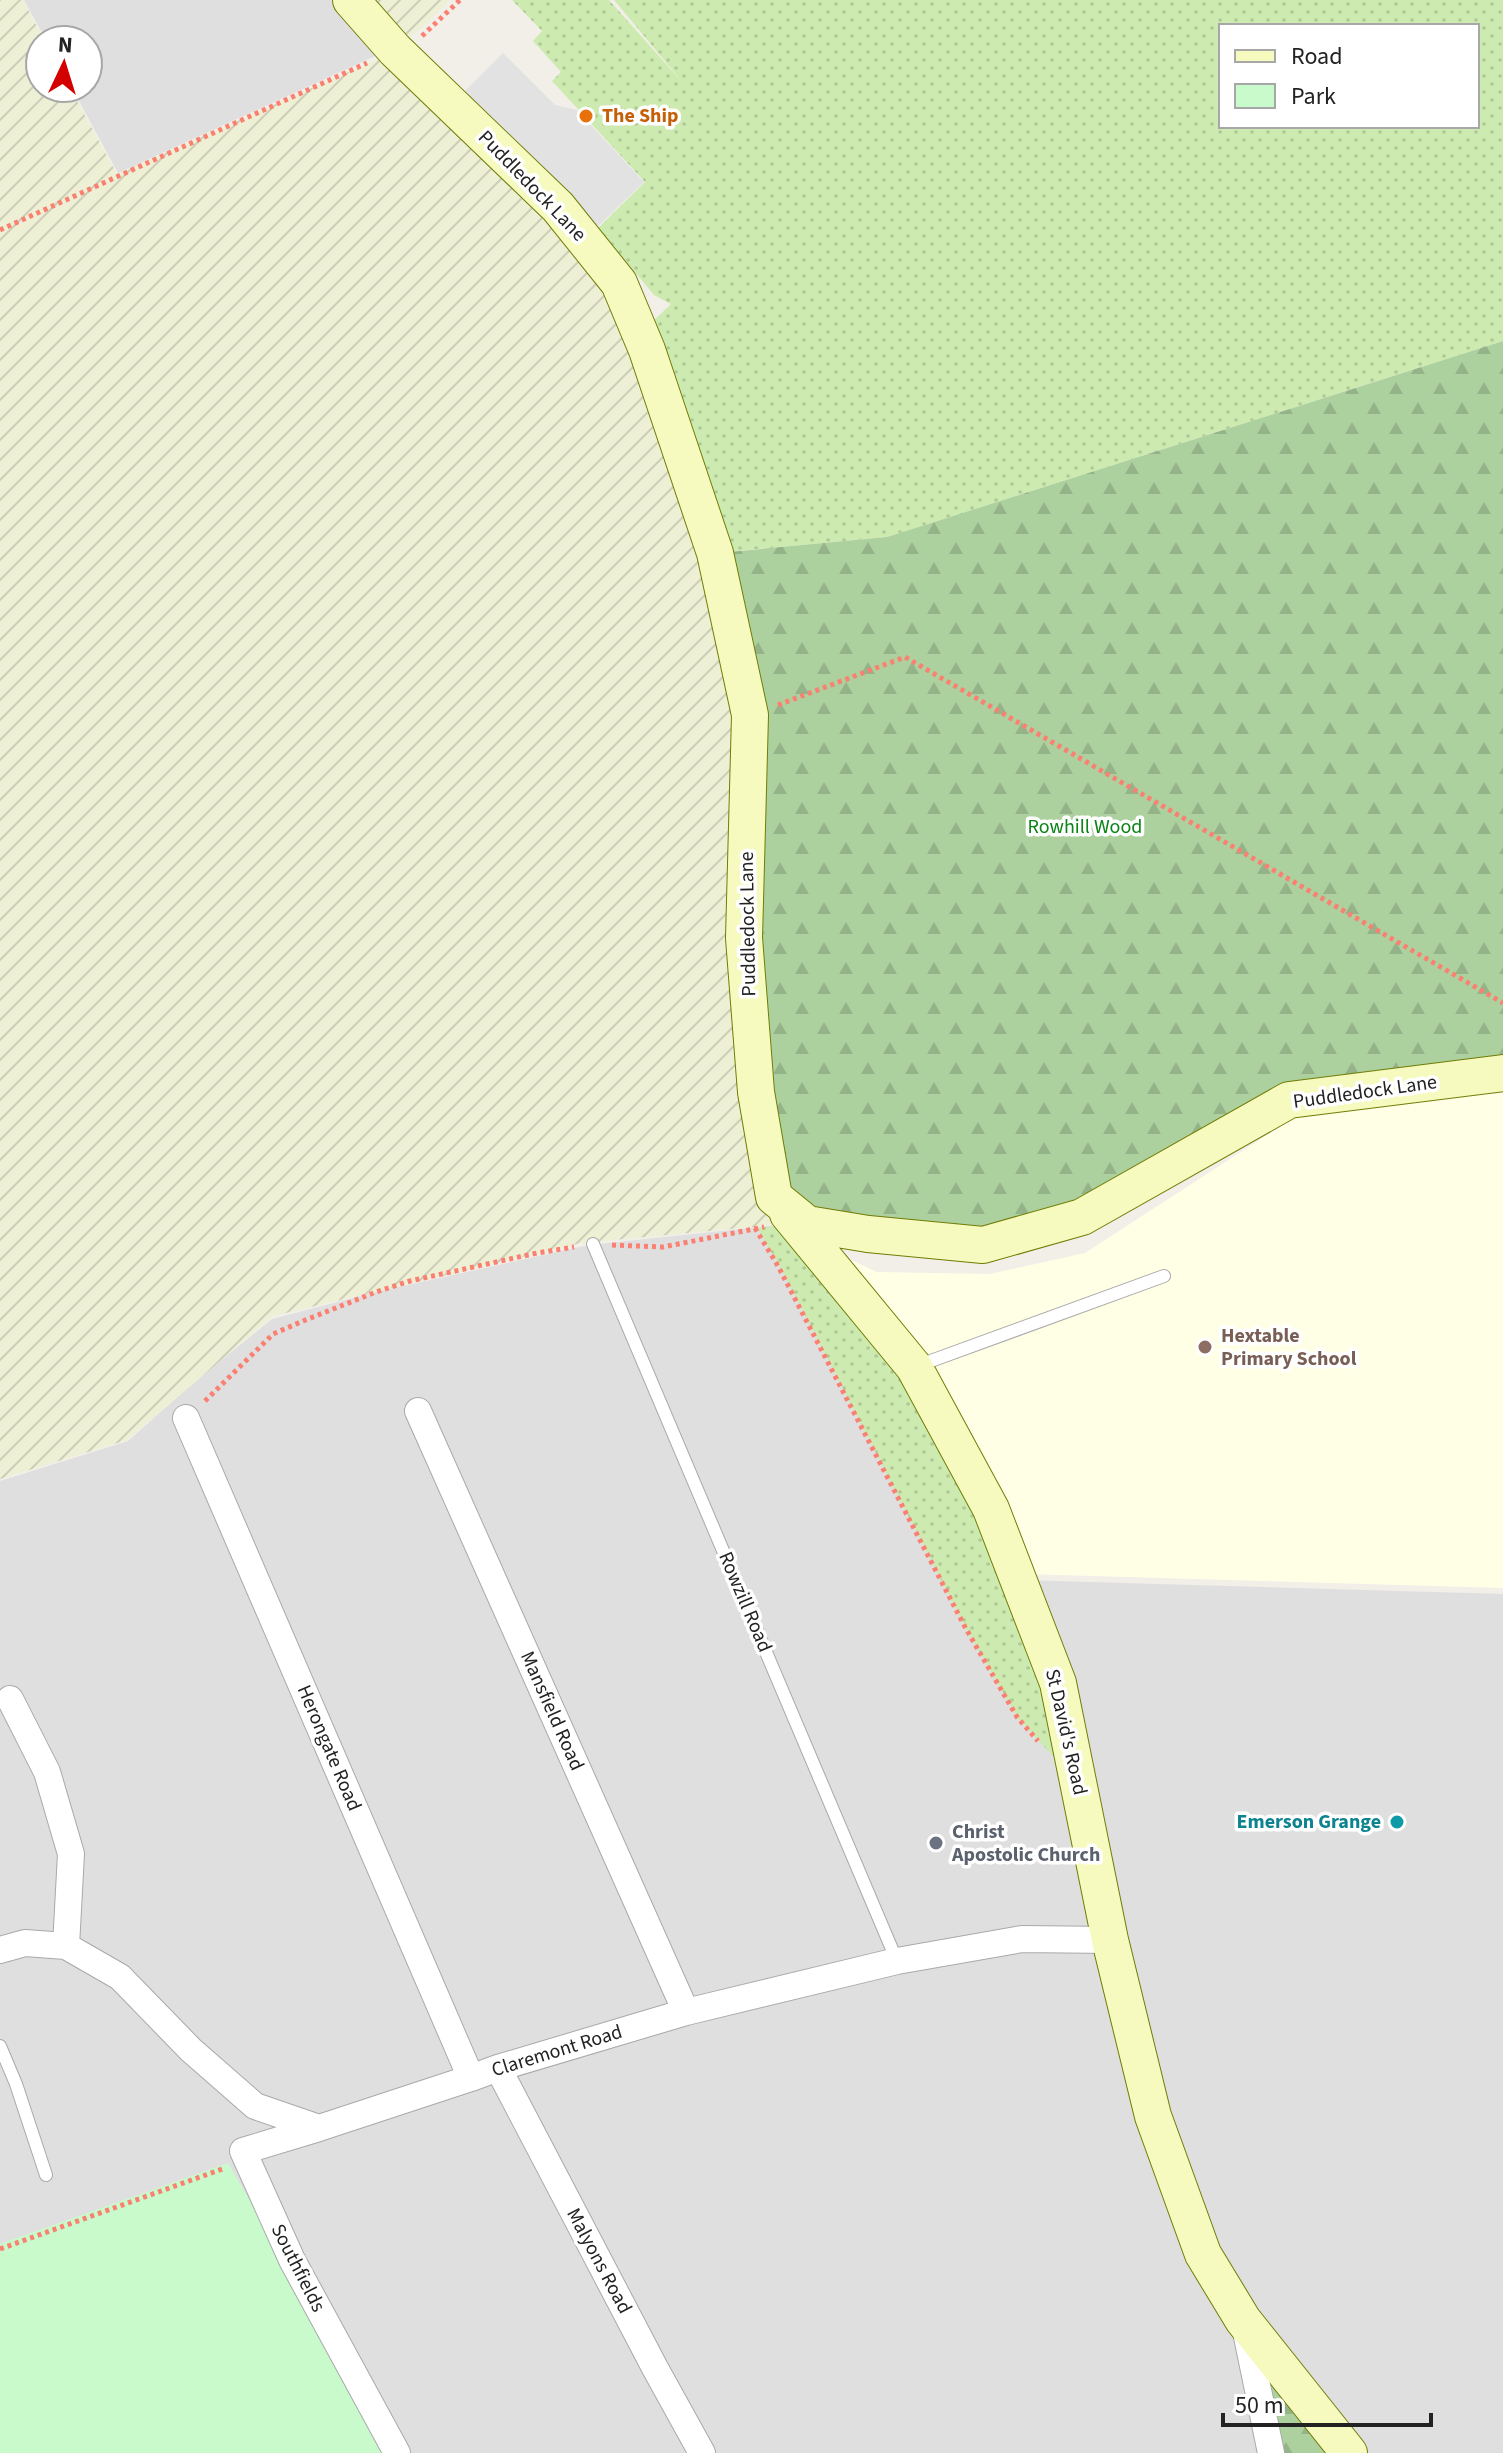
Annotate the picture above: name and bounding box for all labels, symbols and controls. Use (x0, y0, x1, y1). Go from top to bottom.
north arrow (24, 24, 104, 104)
legend (1219, 24, 1479, 128)
text: N (57, 29, 74, 62)
text: Road (1291, 39, 1343, 74)
text: Park (1291, 79, 1336, 114)
place label: The Ship (602, 102, 678, 130)
marker: The Ship (577, 107, 595, 125)
street label: Puddledock Lane (472, 124, 593, 248)
park label: Rowhill Wood (1028, 813, 1142, 841)
street label: Puddledock Lane (733, 851, 763, 997)
street label: Puddledock Lane (1291, 1068, 1439, 1116)
place label: Hextable Primary School (1221, 1322, 1357, 1373)
marker: Hextable Primary School (1196, 1338, 1214, 1356)
street label: Rowzill Road (711, 1547, 779, 1657)
street label: Mansfield Road (513, 1647, 591, 1775)
street label: St David's Road (1038, 1666, 1094, 1798)
street label: Herongate Road (290, 1681, 368, 1815)
place label: Emerson Grange (1237, 1808, 1381, 1836)
marker: Emerson Grange (1388, 1813, 1406, 1831)
place label: Christ Apostolic Church (951, 1818, 1100, 1869)
marker: Christ Apostolic Church (927, 1834, 945, 1852)
street label: Claremont Road (488, 2018, 626, 2084)
street label: Malyons Road (559, 2203, 639, 2319)
street label: Southfields (264, 2219, 332, 2317)
scale bar (1223, 2377, 1431, 2427)
text: 50 m (1235, 2388, 1284, 2423)

